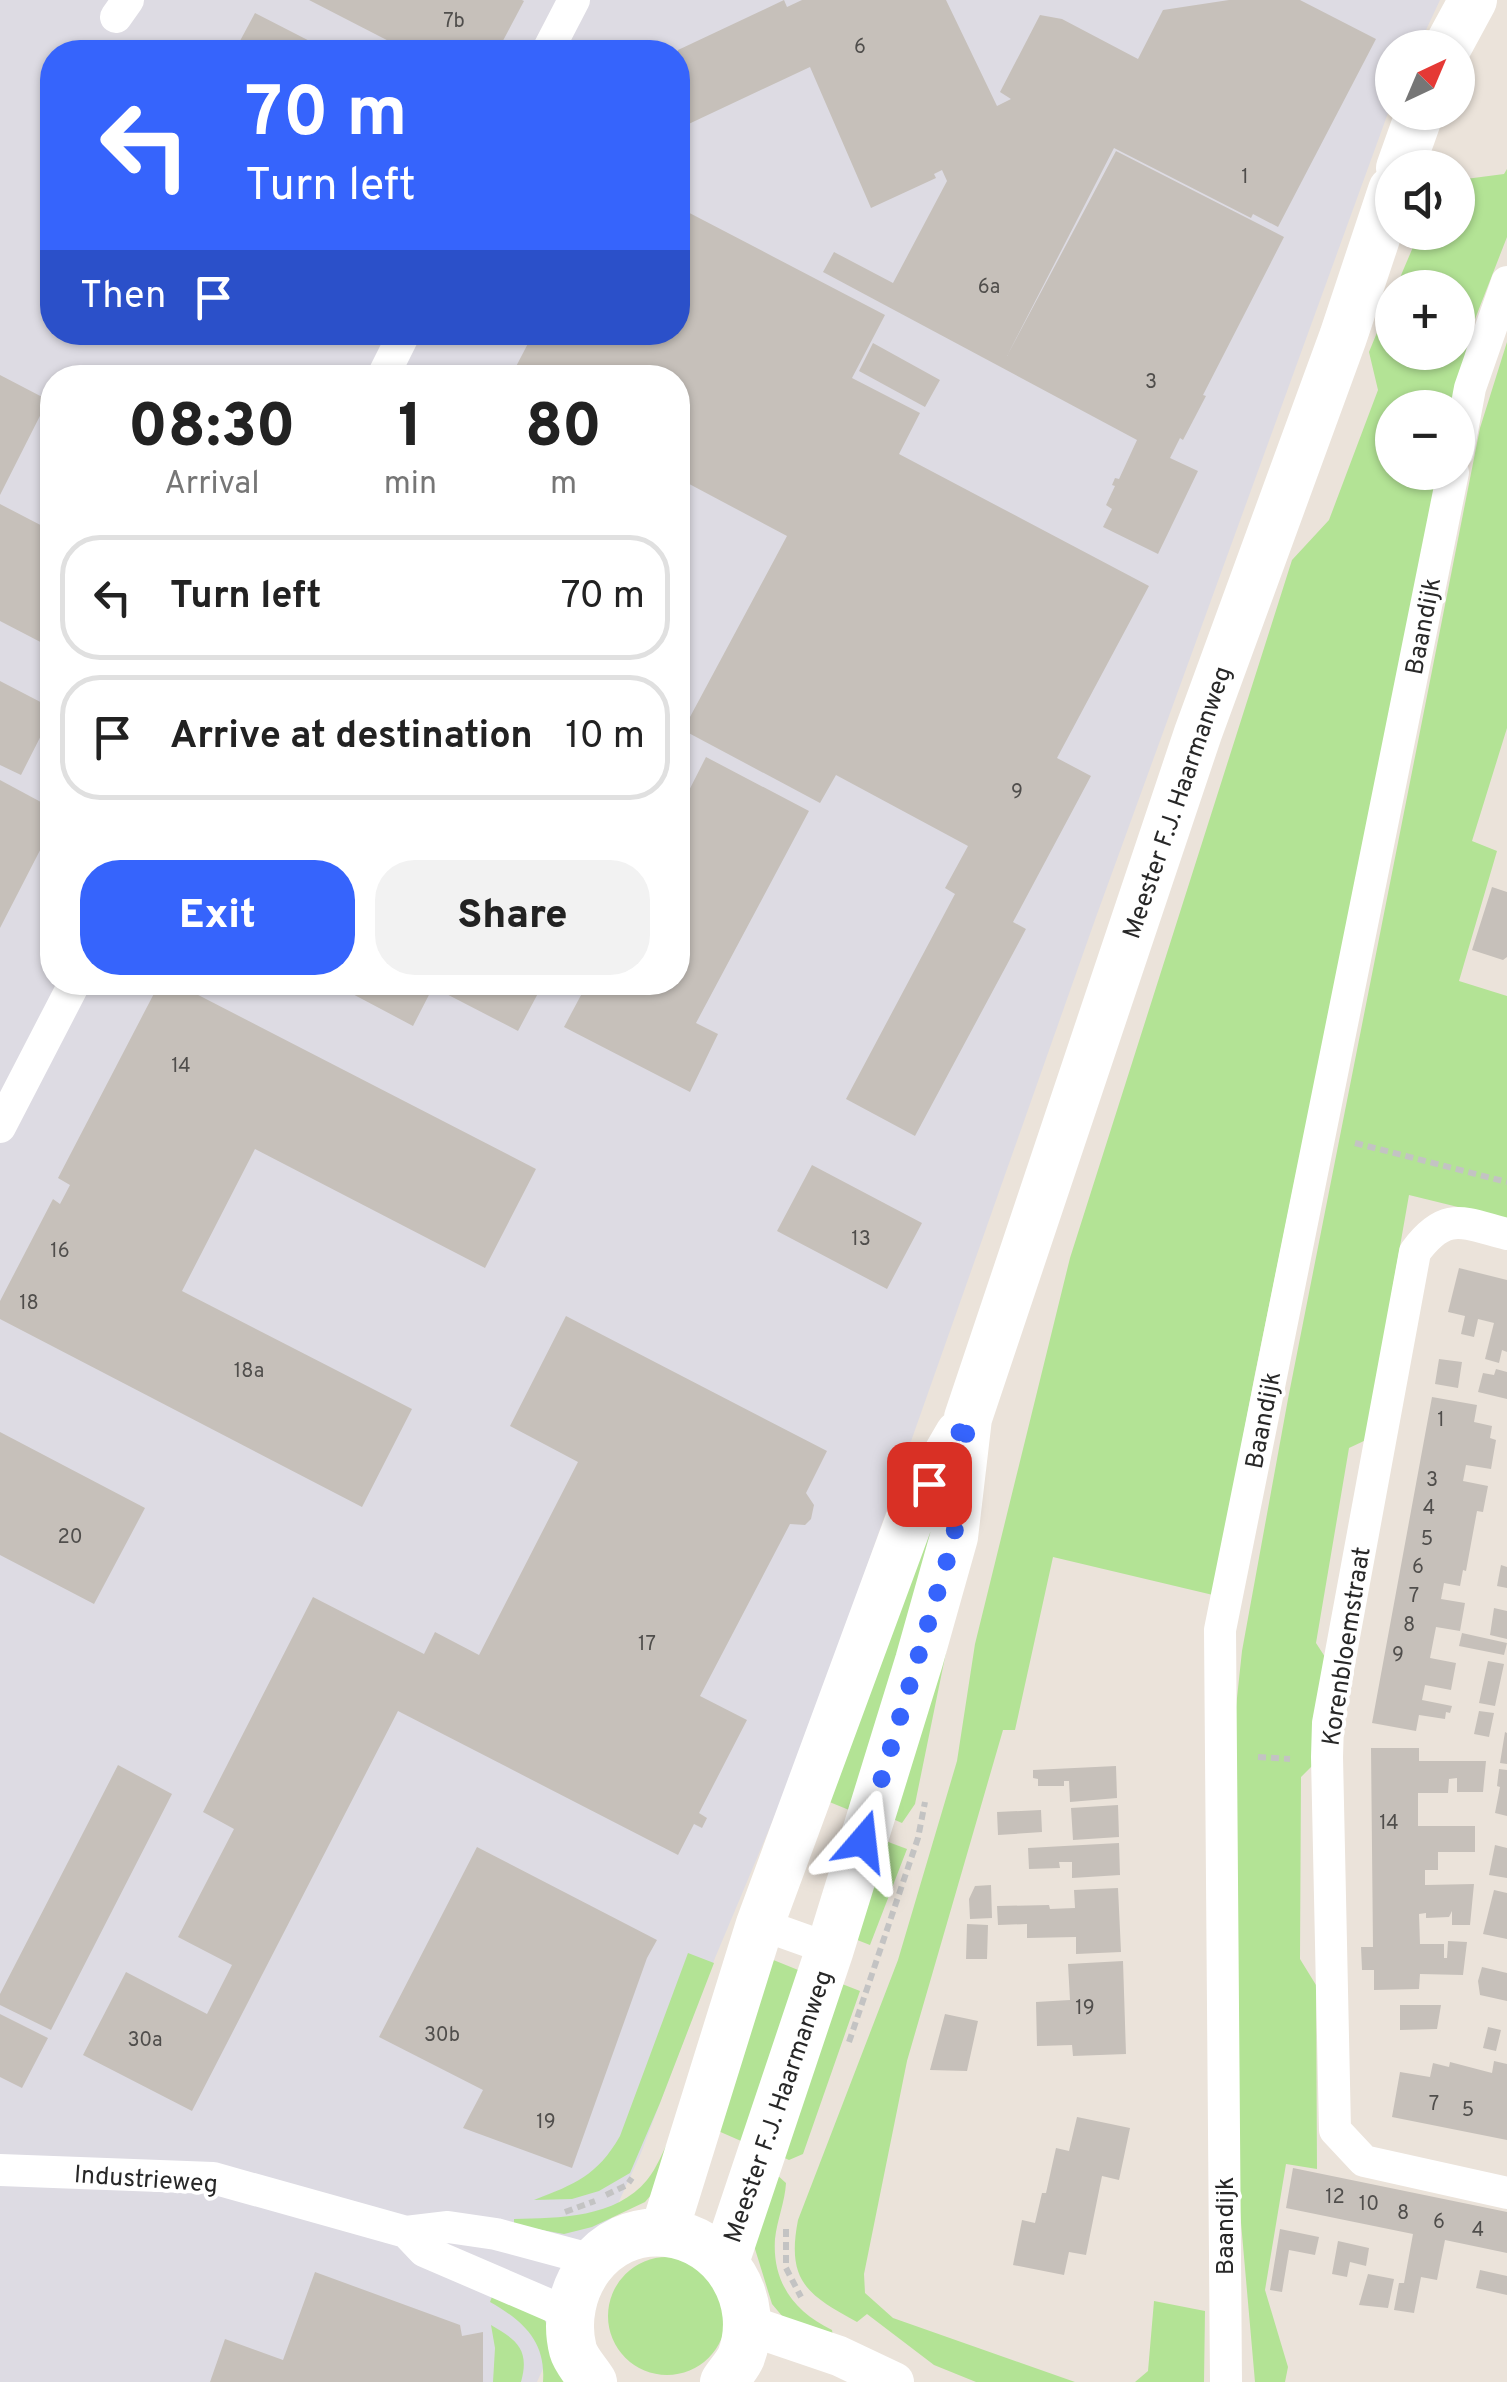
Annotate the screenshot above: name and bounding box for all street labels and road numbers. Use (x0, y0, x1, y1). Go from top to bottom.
street label: Baandijk (1400, 575, 1450, 678)
street label: Meester F.J. Haarmanweg (1117, 662, 1241, 944)
street label: Baandijk (1240, 1369, 1290, 1472)
street label: Korenbloemstraat (1316, 1545, 1379, 1748)
street label: Meester F.J. Haarmanweg (718, 1966, 842, 2248)
street label: Industrieweg (73, 2160, 219, 2202)
street label: Baandijk (1211, 2177, 1243, 2275)

